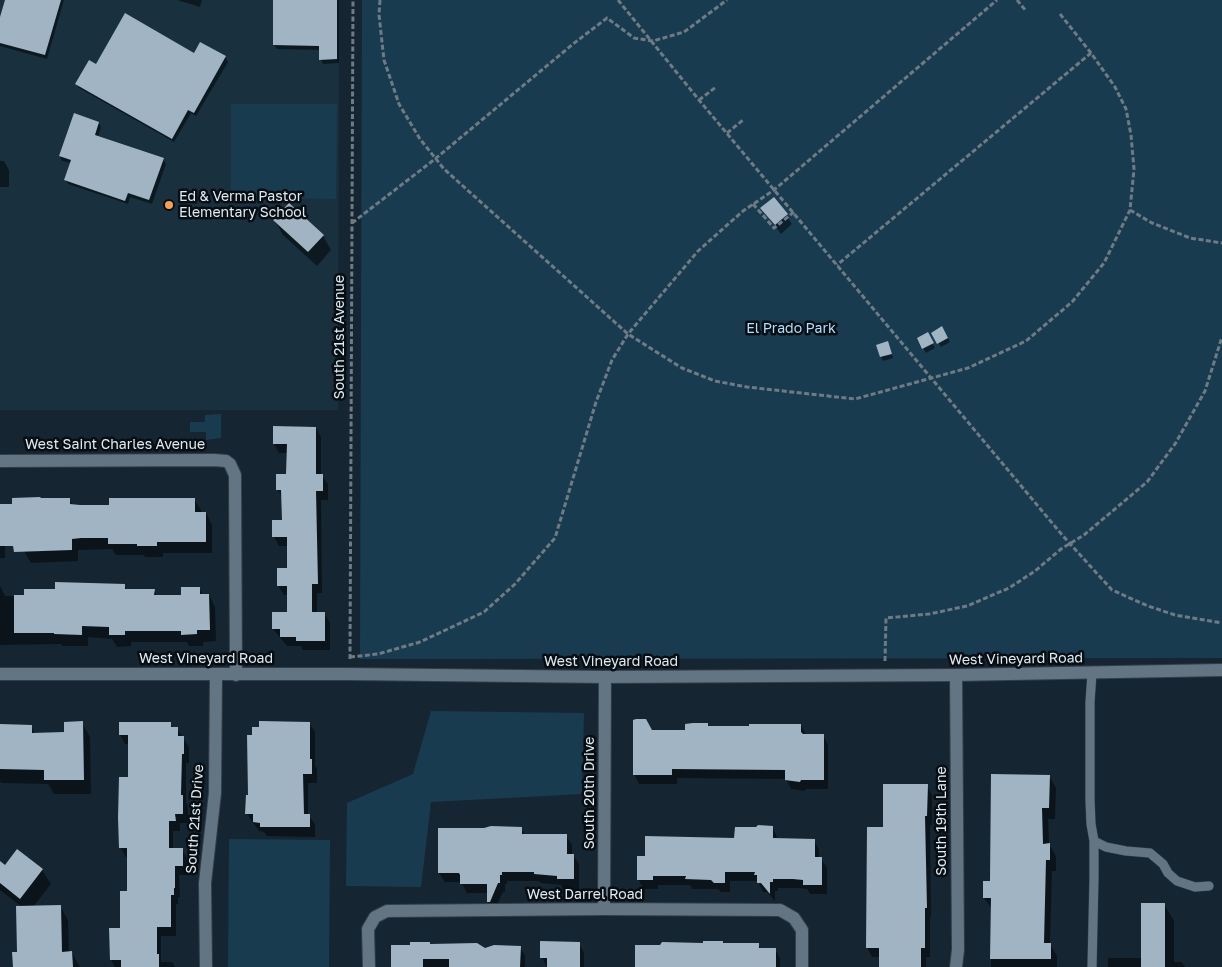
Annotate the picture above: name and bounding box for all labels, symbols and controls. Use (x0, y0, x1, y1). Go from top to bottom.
place label: Ed & Verma Pastor Elementary School (179, 189, 306, 222)
marker: Ed & Verma Pastor Elementary School (163, 199, 175, 211)
street label: South 21st Avenue (332, 275, 348, 399)
park label: El Prado Park (746, 321, 836, 337)
street label: West Saint Charles Avenue (25, 437, 205, 453)
street label: West Vineyard Road (949, 649, 1083, 669)
street label: West Vineyard Road (139, 651, 273, 667)
street label: West Vineyard Road (544, 654, 678, 670)
street label: South 20th Drive (582, 737, 598, 849)
street label: South 21st Drive (183, 764, 207, 874)
street label: South 19th Lane (934, 766, 950, 876)
street label: West Darrel Road (527, 887, 643, 903)

